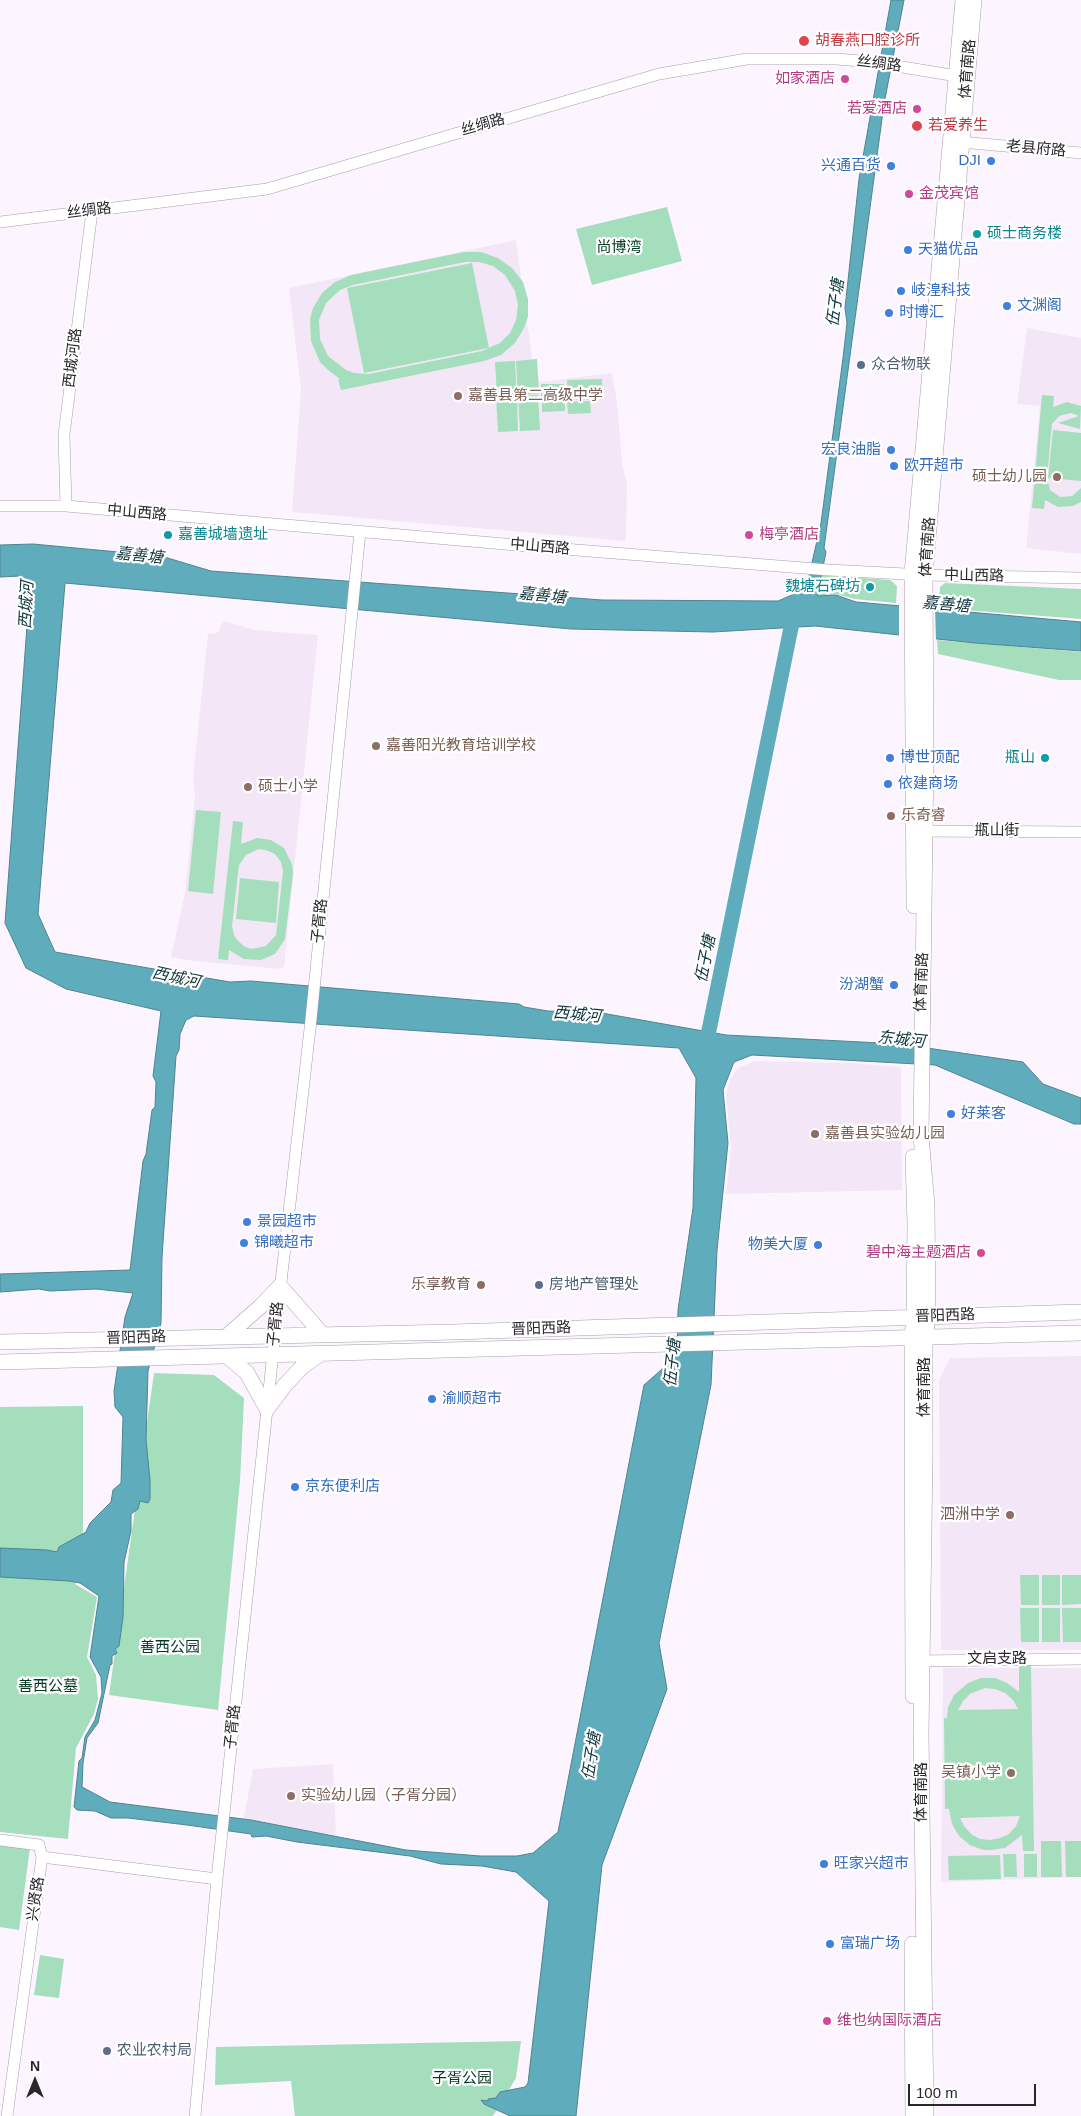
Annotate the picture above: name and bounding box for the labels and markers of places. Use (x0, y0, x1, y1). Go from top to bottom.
place label: 胡春燕口腔诊所 (815, 32, 920, 50)
marker: 胡春燕口腔诊所 (797, 34, 811, 48)
place label: 如家酒店 (775, 70, 835, 88)
marker: 如家酒店 (839, 73, 851, 85)
place label: 若爱酒店 (847, 100, 907, 118)
marker: 若爱酒店 (911, 103, 923, 115)
place label: 若爱养生 (928, 117, 988, 135)
marker: 若爱养生 (910, 119, 924, 133)
place label: DJI (958, 152, 981, 170)
marker: DJI (985, 155, 997, 167)
place label: 兴通百货 (821, 157, 881, 175)
marker: 兴通百货 (885, 160, 897, 172)
place label: 金茂宾馆 (919, 185, 979, 203)
marker: 金茂宾馆 (903, 188, 915, 200)
place label: 硕士商务楼 (987, 225, 1062, 243)
marker: 硕士商务楼 (971, 228, 983, 240)
place label: 天猫优品 (918, 241, 978, 259)
marker: 天猫优品 (902, 244, 914, 256)
place label: 岐湟科技 (911, 282, 971, 300)
marker: 岐湟科技 (895, 285, 907, 297)
place label: 文渊阁 (1017, 297, 1062, 315)
marker: 文渊阁 (1001, 300, 1013, 312)
place label: 时博汇 (899, 304, 944, 322)
marker: 时博汇 (883, 307, 895, 319)
place label: 众合物联 (871, 356, 931, 374)
marker: 众合物联 (855, 359, 867, 371)
place label: 嘉善县第二高级中学 (468, 387, 603, 405)
marker: 嘉善县第二高级中学 (452, 390, 464, 402)
place label: 宏良油脂 (821, 441, 881, 459)
marker: 宏良油脂 (885, 444, 897, 456)
place label: 欧开超市 (904, 457, 964, 475)
marker: 欧开超市 (888, 460, 900, 472)
place label: 硕士幼儿园 (972, 468, 1047, 486)
marker: 硕士幼儿园 (1051, 471, 1063, 483)
place label: 嘉善城墙遗址 (178, 526, 268, 544)
place label: 梅亭酒店 (759, 526, 819, 544)
marker: 嘉善城墙遗址 (162, 529, 174, 541)
marker: 梅亭酒店 (743, 529, 755, 541)
place label: 魏塘石碑坊 (785, 578, 860, 596)
marker: 魏塘石碑坊 (864, 581, 876, 593)
place label: 嘉善阳光教育培训学校 (386, 737, 536, 755)
marker: 嘉善阳光教育培训学校 (370, 740, 382, 752)
place label: 博世顶配 (900, 749, 960, 767)
place label: 瓶山 (1005, 749, 1035, 767)
marker: 博世顶配 (884, 752, 896, 764)
marker: 瓶山 (1039, 752, 1051, 764)
place label: 依建商场 (898, 775, 958, 793)
place label: 硕士小学 (258, 778, 318, 796)
marker: 依建商场 (882, 778, 894, 790)
marker: 硕士小学 (242, 781, 254, 793)
place label: 乐奇睿 (901, 807, 946, 825)
marker: 乐奇睿 (885, 810, 897, 822)
place label: 汾湖蟹 (839, 976, 884, 994)
marker: 汾湖蟹 (888, 979, 900, 991)
place label: 好莱客 (961, 1105, 1006, 1123)
marker: 好莱客 (945, 1108, 957, 1120)
place label: 嘉善县实验幼儿园 (825, 1125, 945, 1143)
marker: 嘉善县实验幼儿园 (809, 1128, 821, 1140)
place label: 景园超市 (257, 1213, 317, 1231)
marker: 景园超市 (241, 1216, 253, 1228)
place label: 锦曦超市 (254, 1234, 314, 1252)
place label: 物美大厦 (748, 1236, 808, 1254)
marker: 锦曦超市 (238, 1237, 250, 1249)
marker: 物美大厦 (812, 1239, 824, 1251)
place label: 碧中海主题酒店 (866, 1244, 971, 1262)
marker: 碧中海主题酒店 (975, 1247, 987, 1259)
place label: 乐享教育 (411, 1276, 471, 1294)
place label: 房地产管理处 (549, 1276, 639, 1294)
marker: 乐享教育 (475, 1279, 487, 1291)
marker: 房地产管理处 (533, 1279, 545, 1291)
place label: 渝顺超市 (442, 1390, 502, 1408)
marker: 渝顺超市 (426, 1393, 438, 1405)
place label: 京东便利店 (305, 1478, 380, 1496)
marker: 京东便利店 (289, 1481, 301, 1493)
place label: 泗洲中学 (940, 1506, 1000, 1524)
marker: 泗洲中学 (1004, 1509, 1016, 1521)
place label: 吴镇小学 (941, 1764, 1001, 1782)
marker: 吴镇小学 (1005, 1767, 1017, 1779)
place label: 实验幼儿园（子胥分园） (301, 1787, 466, 1805)
marker: 实验幼儿园（子胥分园） (285, 1790, 297, 1802)
place label: 旺家兴超市 (834, 1855, 909, 1873)
marker: 旺家兴超市 (818, 1858, 830, 1870)
place label: 富瑞广场 (840, 1935, 900, 1953)
marker: 富瑞广场 (824, 1938, 836, 1950)
place label: 维也纳国际酒店 (837, 2012, 942, 2030)
marker: 维也纳国际酒店 (821, 2015, 833, 2027)
place label: 农业农村局 (117, 2042, 192, 2060)
marker: 农业农村局 (101, 2045, 113, 2057)

